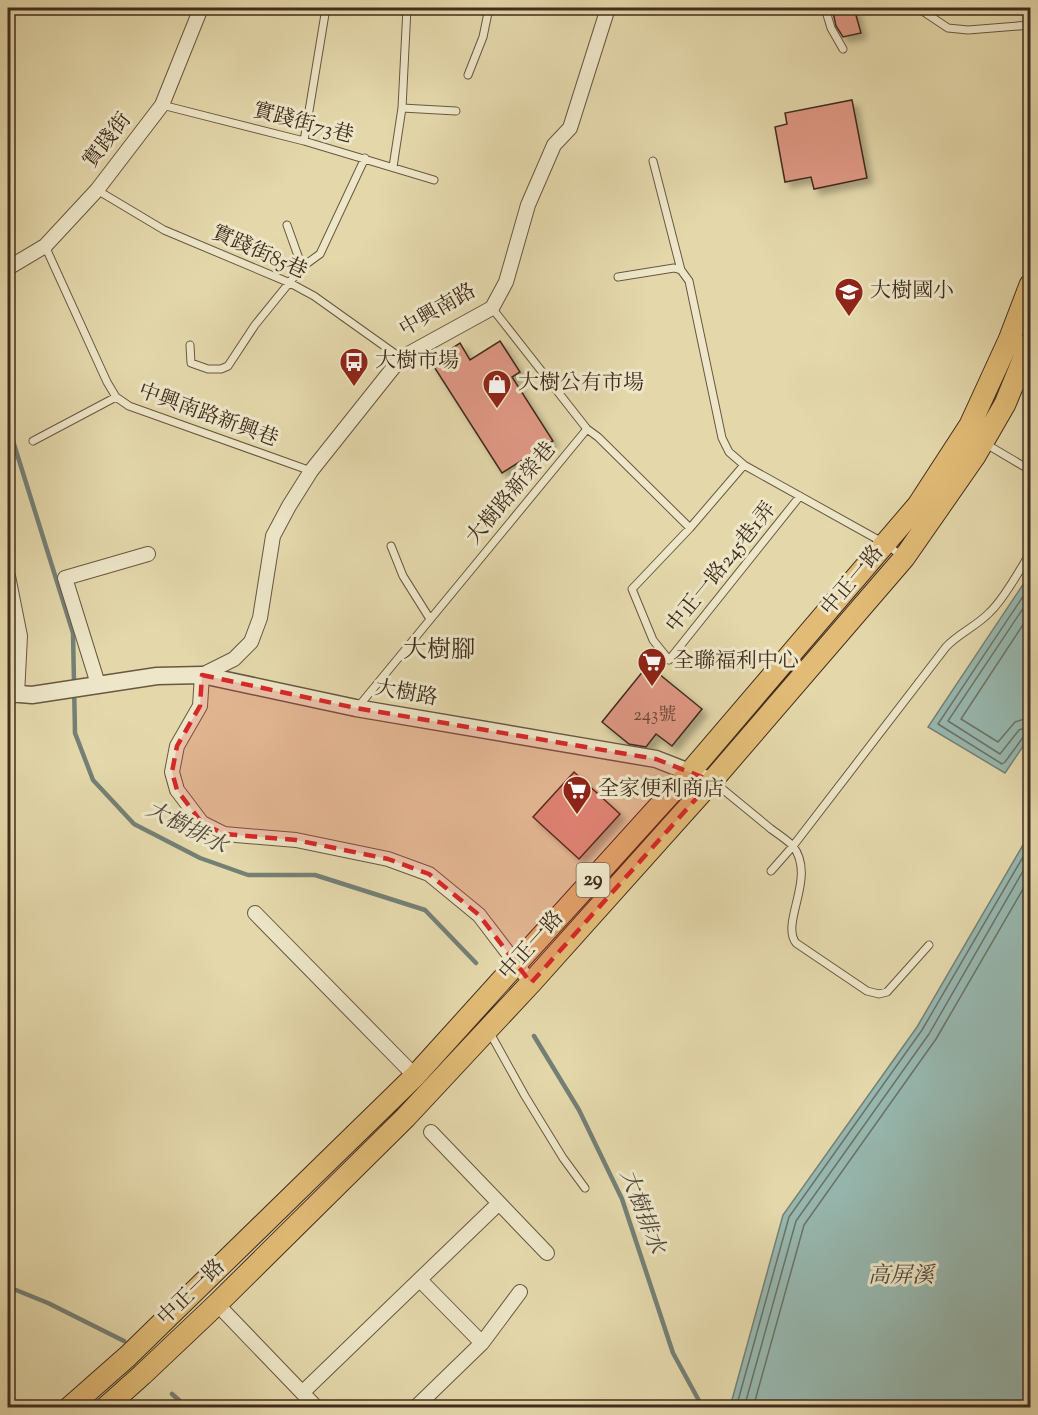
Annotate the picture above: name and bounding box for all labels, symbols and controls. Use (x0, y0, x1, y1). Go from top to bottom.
street label: 實踐街73巷 (249, 96, 357, 152)
street label: 實踐街 (77, 107, 139, 175)
street label: 實踐街85巷 (206, 219, 312, 287)
school or university icon: 大樹國小 (833, 276, 865, 318)
street label: 中興南路 (394, 277, 482, 345)
place label: 大樹國小 (870, 277, 954, 307)
bus stop icon: 大樹市場 (338, 346, 370, 388)
place label: 大樹市場 (375, 347, 459, 377)
shop icon: 大樹公有市場 (481, 368, 513, 410)
place label: 大樹公有市場 (518, 369, 644, 399)
street label: 中興南路新興巷 (134, 377, 282, 455)
street label: 大樹路新榮巷 (460, 436, 564, 552)
street label: 中正一路245巷1弄 (660, 496, 784, 640)
street label: 中正一路 (815, 539, 891, 623)
district label: 大樹腳 (403, 634, 475, 668)
supermarket icon: 全聯福利中心 (636, 646, 668, 688)
place label: 全聯福利中心 (673, 647, 799, 677)
street label: 大樹路 (372, 674, 440, 714)
house number: 243號 (634, 703, 676, 729)
supermarket icon: 全家便利商店 (561, 774, 593, 816)
place label: 全家便利商店 (598, 775, 724, 805)
water label: 大樹排水 (140, 795, 234, 864)
road number: 29 (576, 863, 610, 897)
street label: 中正一路 (493, 905, 571, 987)
water label: 大樹排水 (610, 1165, 672, 1261)
street label: 中正一路 (151, 1253, 233, 1333)
water label: 高屏溪 (868, 1261, 936, 1293)

